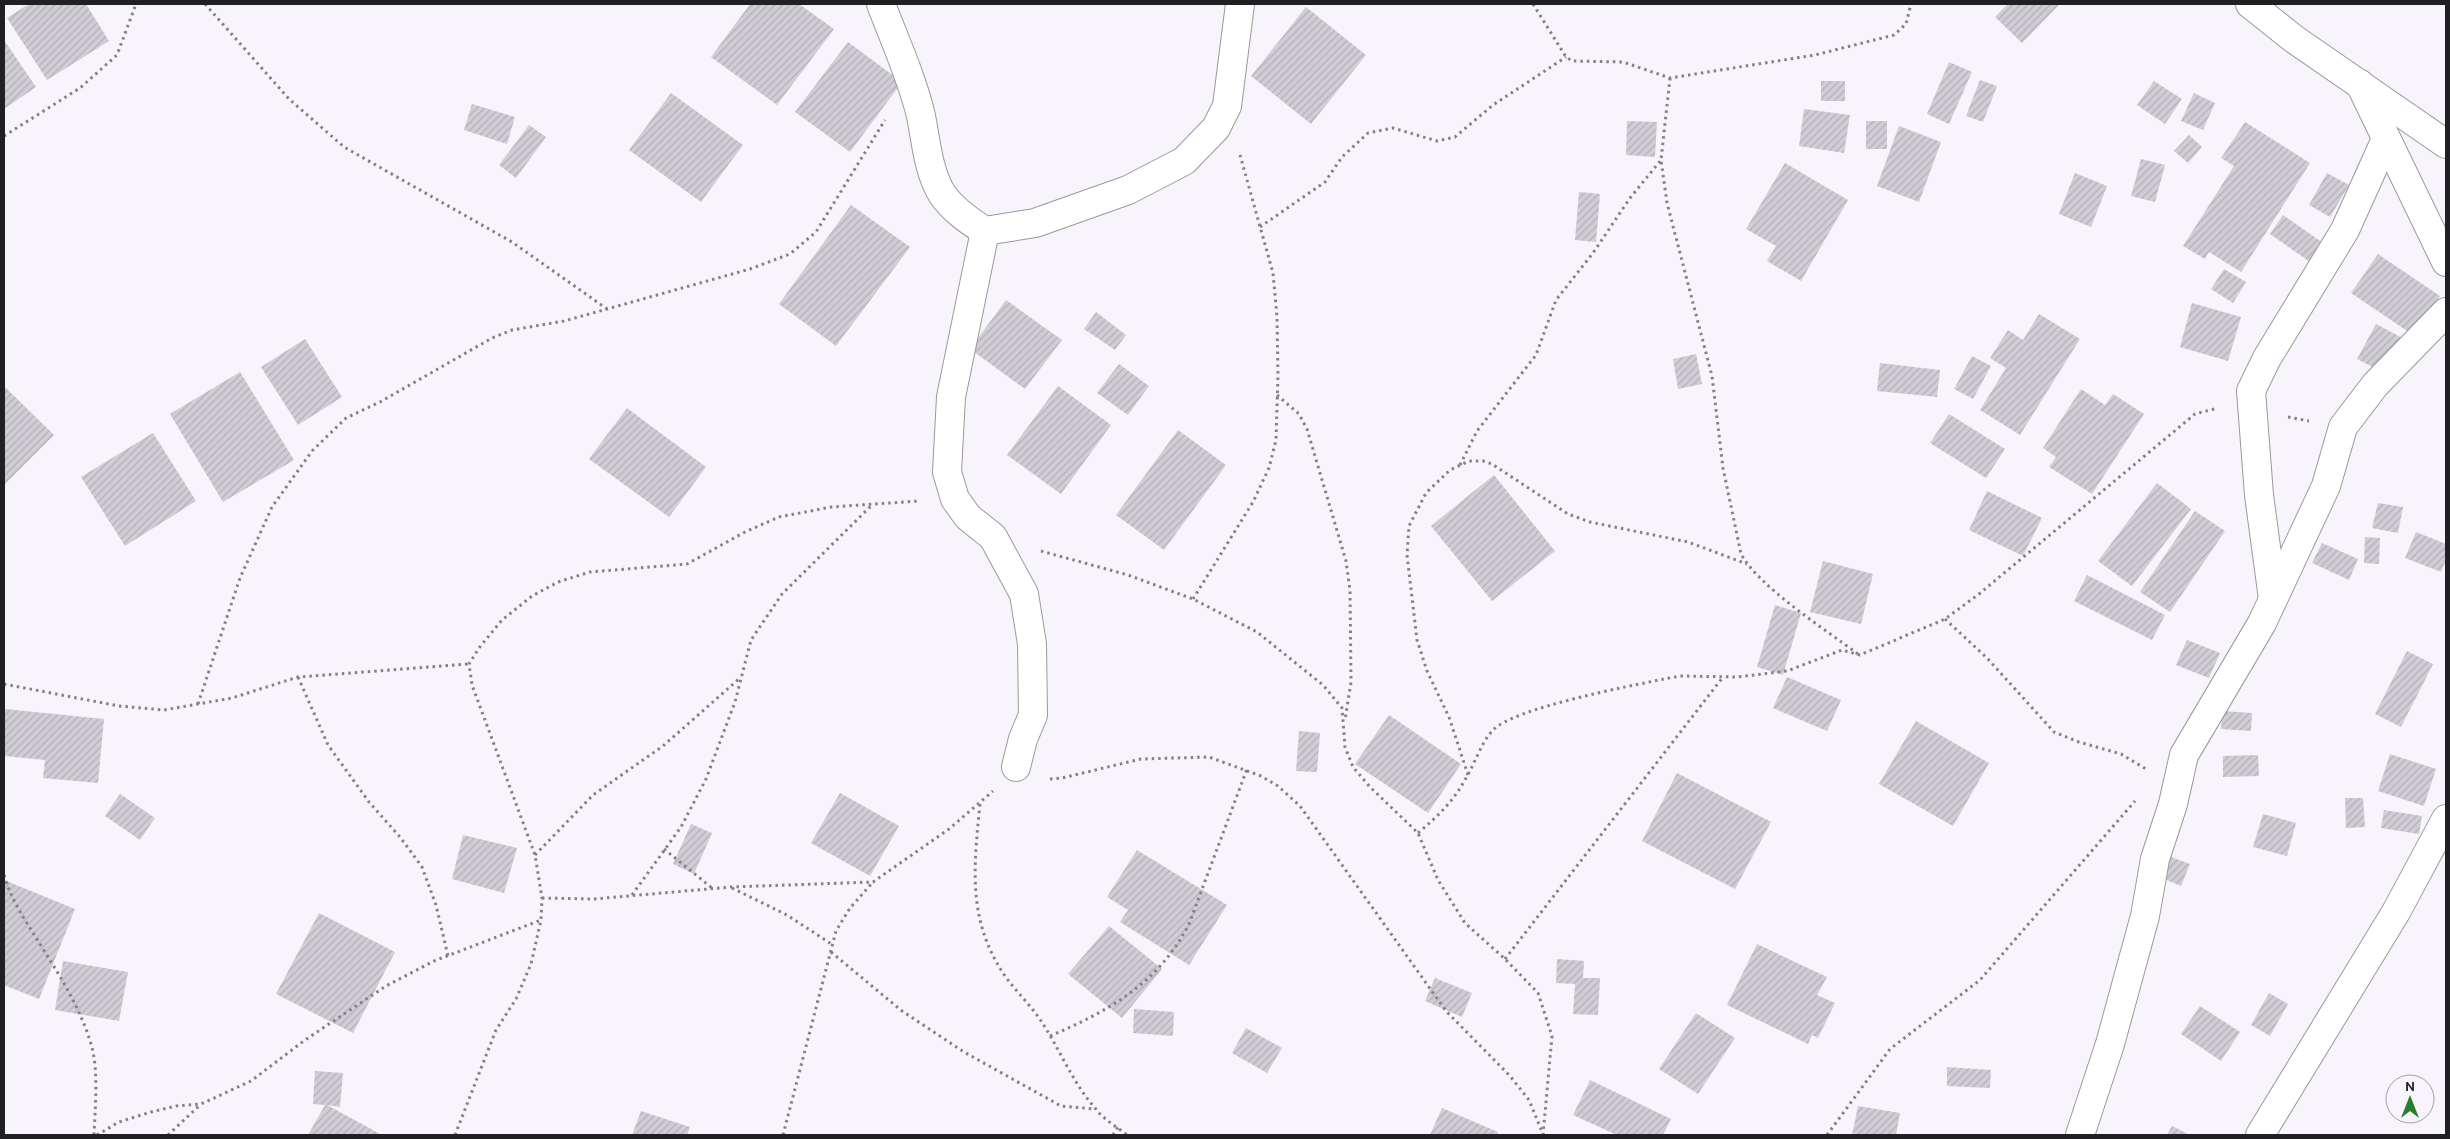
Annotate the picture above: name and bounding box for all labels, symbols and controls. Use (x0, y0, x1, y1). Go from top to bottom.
north arrow (2385, 1074, 2435, 1124)
text: N (2405, 1079, 2415, 1096)

